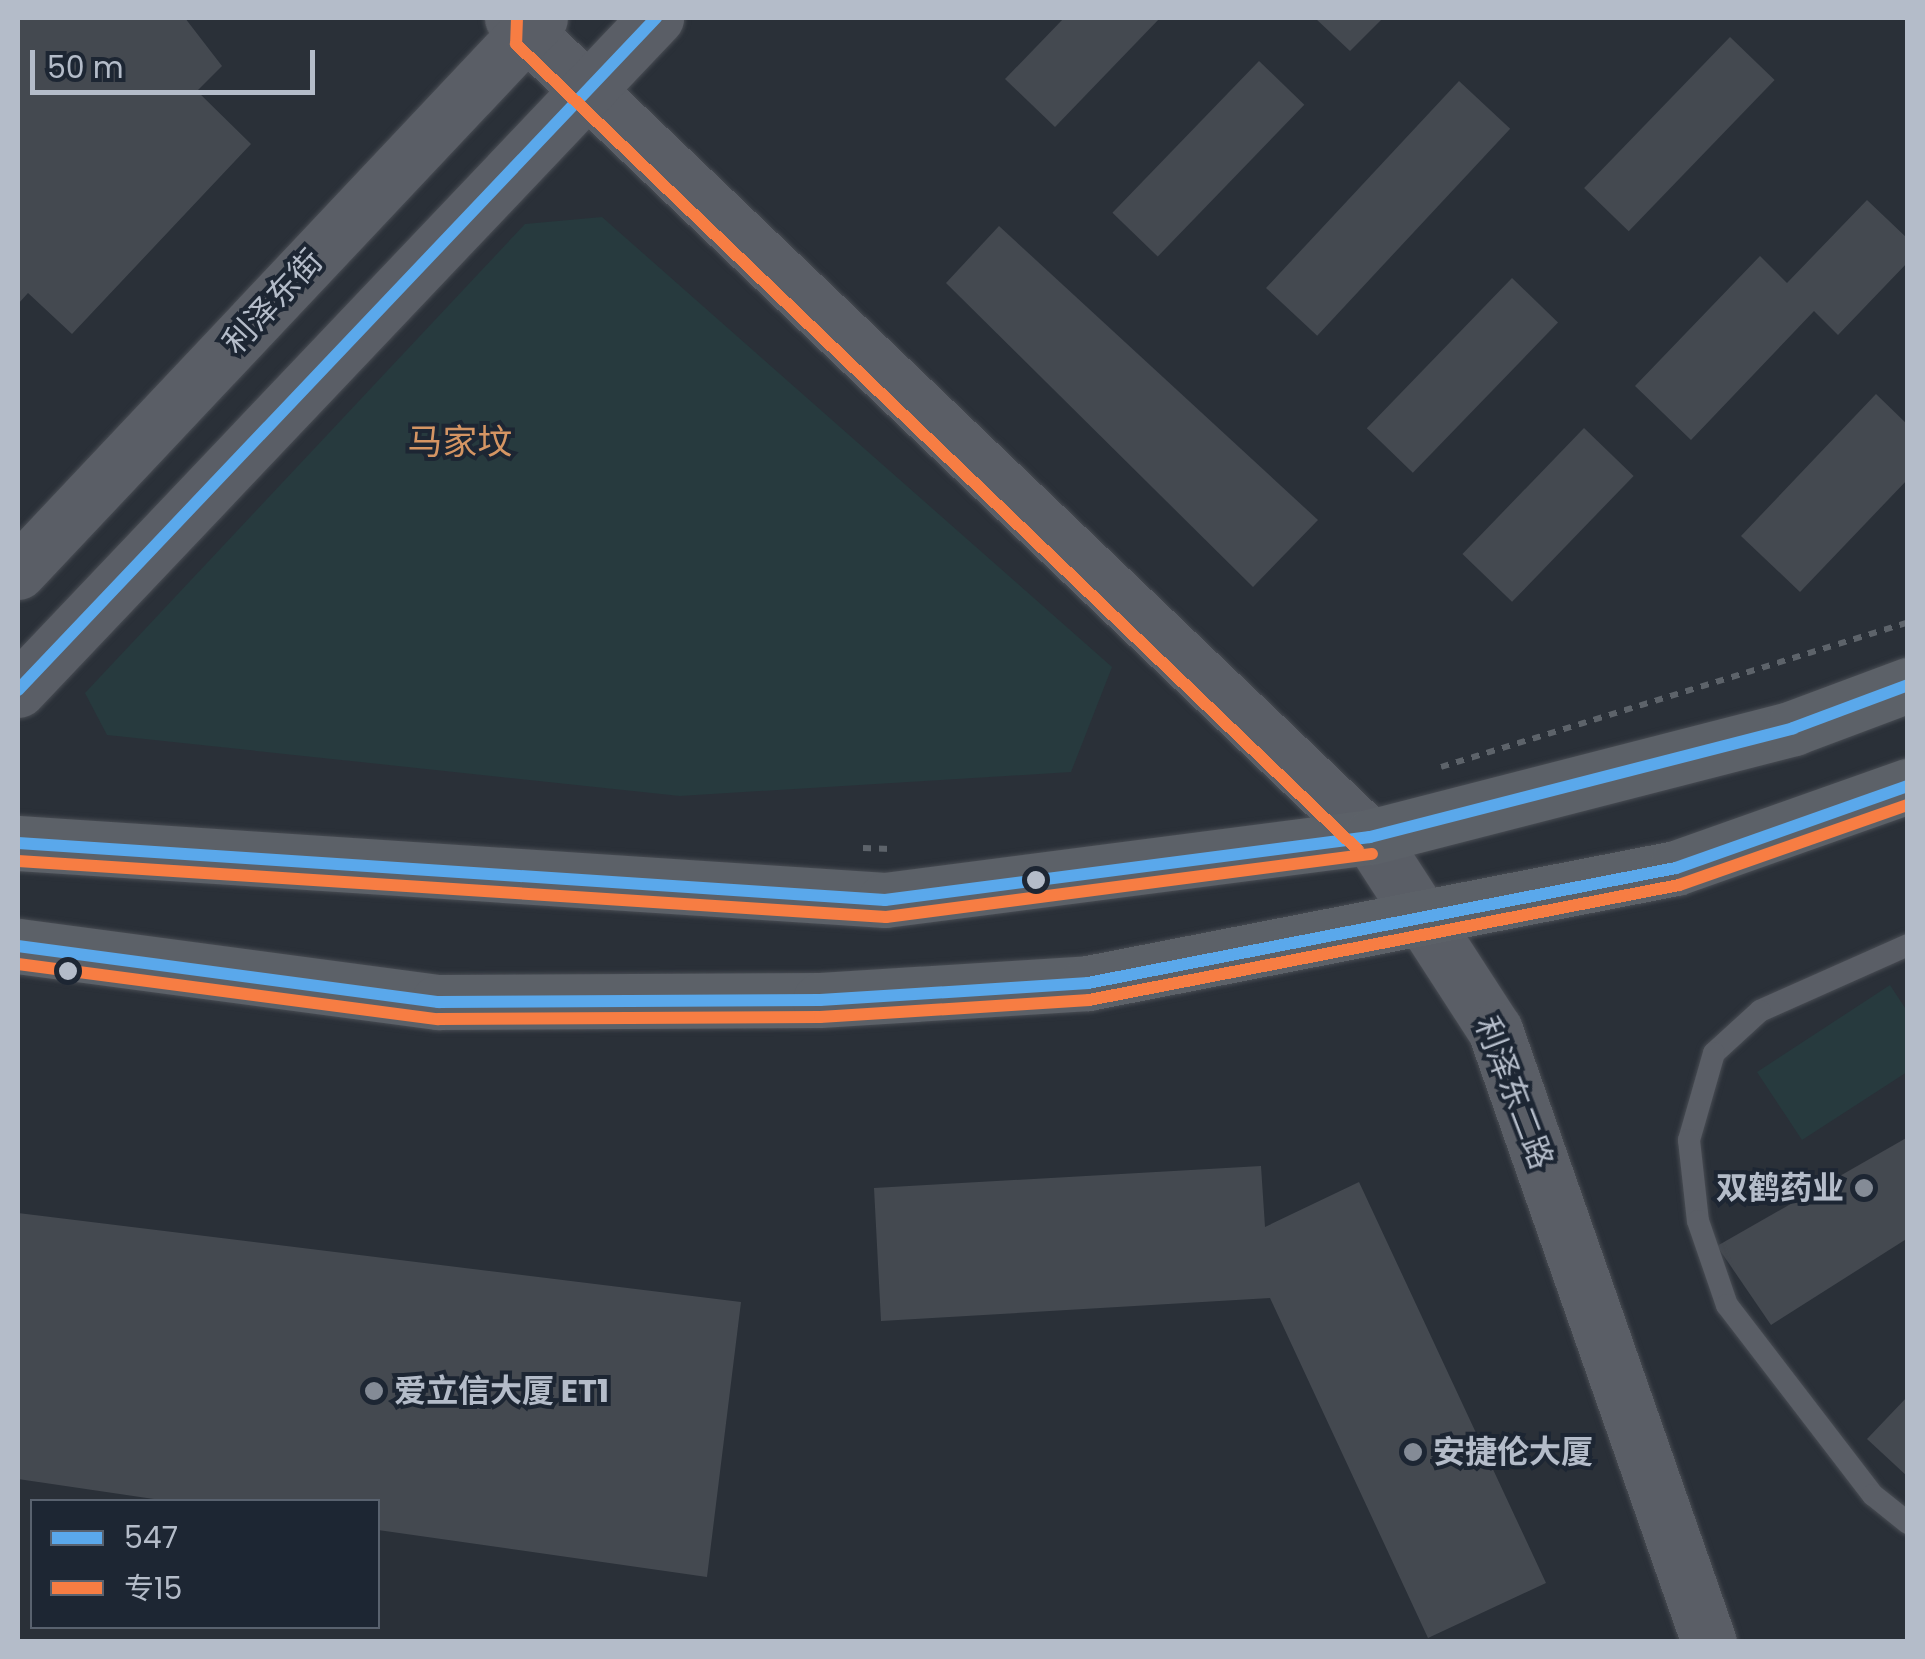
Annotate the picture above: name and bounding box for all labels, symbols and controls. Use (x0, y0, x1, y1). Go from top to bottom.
scale bar (35, 30, 320, 92)
text: 50 m (47, 46, 124, 89)
street label: 利泽东街 (215, 242, 331, 362)
district label: 马家坟 (408, 421, 512, 463)
unlabelled marker (1026, 870, 1046, 890)
unlabelled marker (58, 961, 78, 981)
street label: 利泽东二路 (1467, 1011, 1561, 1175)
place label: 双鹤药业 (1716, 1169, 1844, 1207)
marker: 双鹤药业 (1853, 1177, 1875, 1199)
place label: 爱立信大厦 ET1 (394, 1372, 609, 1410)
marker: 爱立信大厦 ET1 (363, 1380, 385, 1402)
place label: 安捷伦大厦 (1433, 1433, 1593, 1471)
marker: 安捷伦大厦 (1402, 1441, 1424, 1463)
legend (30, 1499, 380, 1629)
text: 547 (124, 1516, 178, 1559)
text: 专15 (124, 1567, 182, 1610)

